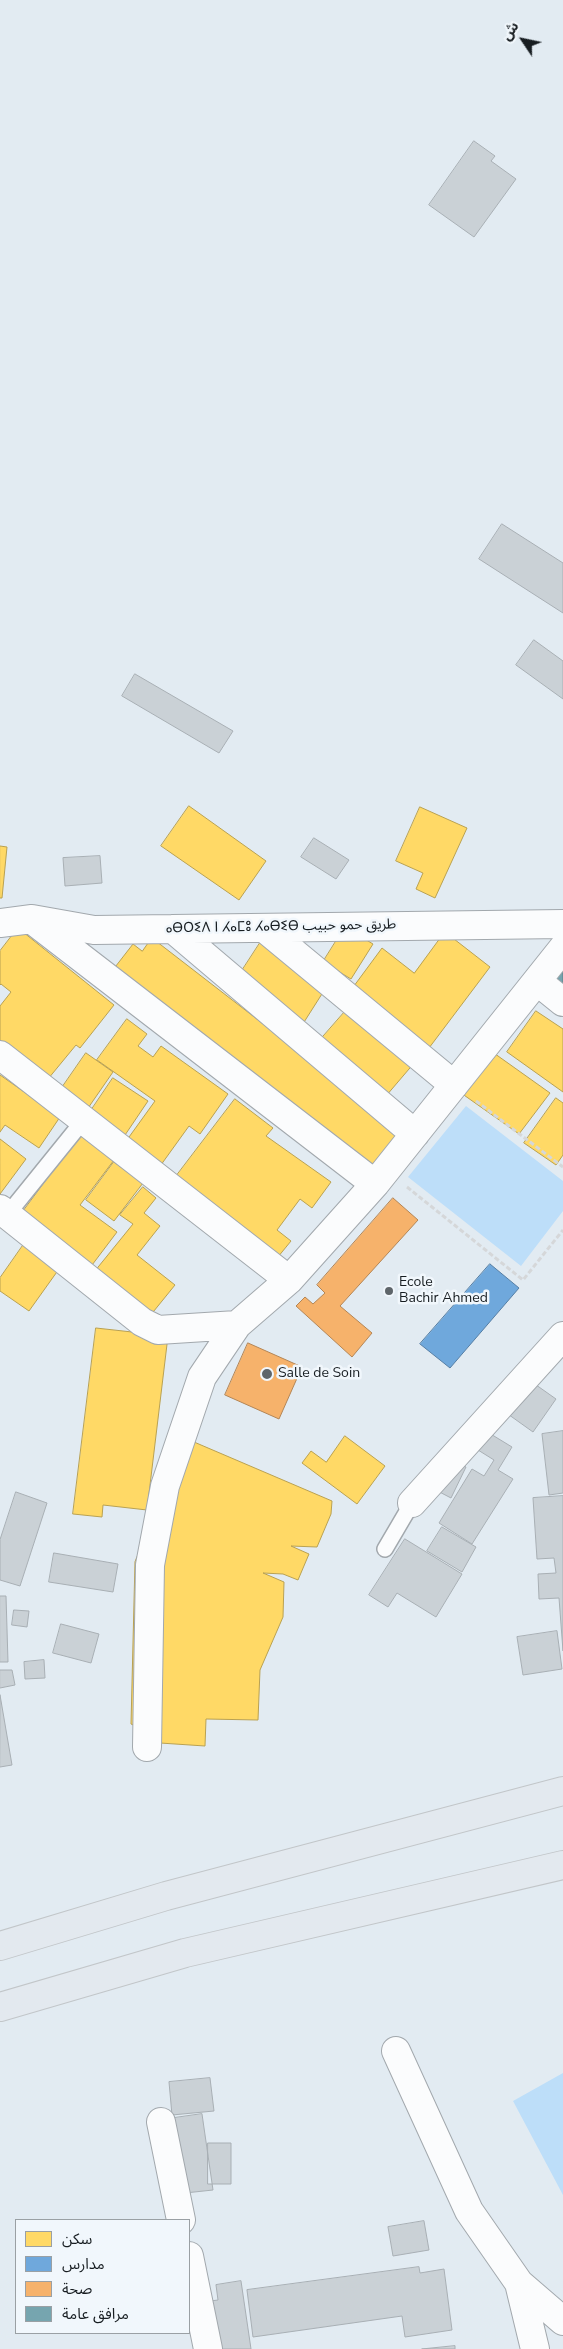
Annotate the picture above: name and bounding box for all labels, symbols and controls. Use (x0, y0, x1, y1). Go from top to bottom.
north arrow (498, 15, 548, 65)
text: ش (497, 18, 523, 45)
street label: ⴰⴱⵔⵉⴷ ⵏ ⵃⴰⵎⵓ ⵃⴰⴱⵉⴱ طريق حمو حبيب (166, 917, 396, 937)
place label: Ecole Bachir Ahmed (399, 1275, 488, 1308)
marker: Ecole Bachir Ahmed (383, 1285, 395, 1297)
place label: Salle de Soin (278, 1366, 360, 1382)
marker: Salle de Soin (260, 1367, 274, 1381)
legend (15, 2219, 190, 2334)
text: سكن (62, 2229, 92, 2249)
text: مدارس (62, 2254, 105, 2274)
text: صحة (62, 2279, 92, 2299)
text: مرافق عامة (62, 2304, 129, 2324)

